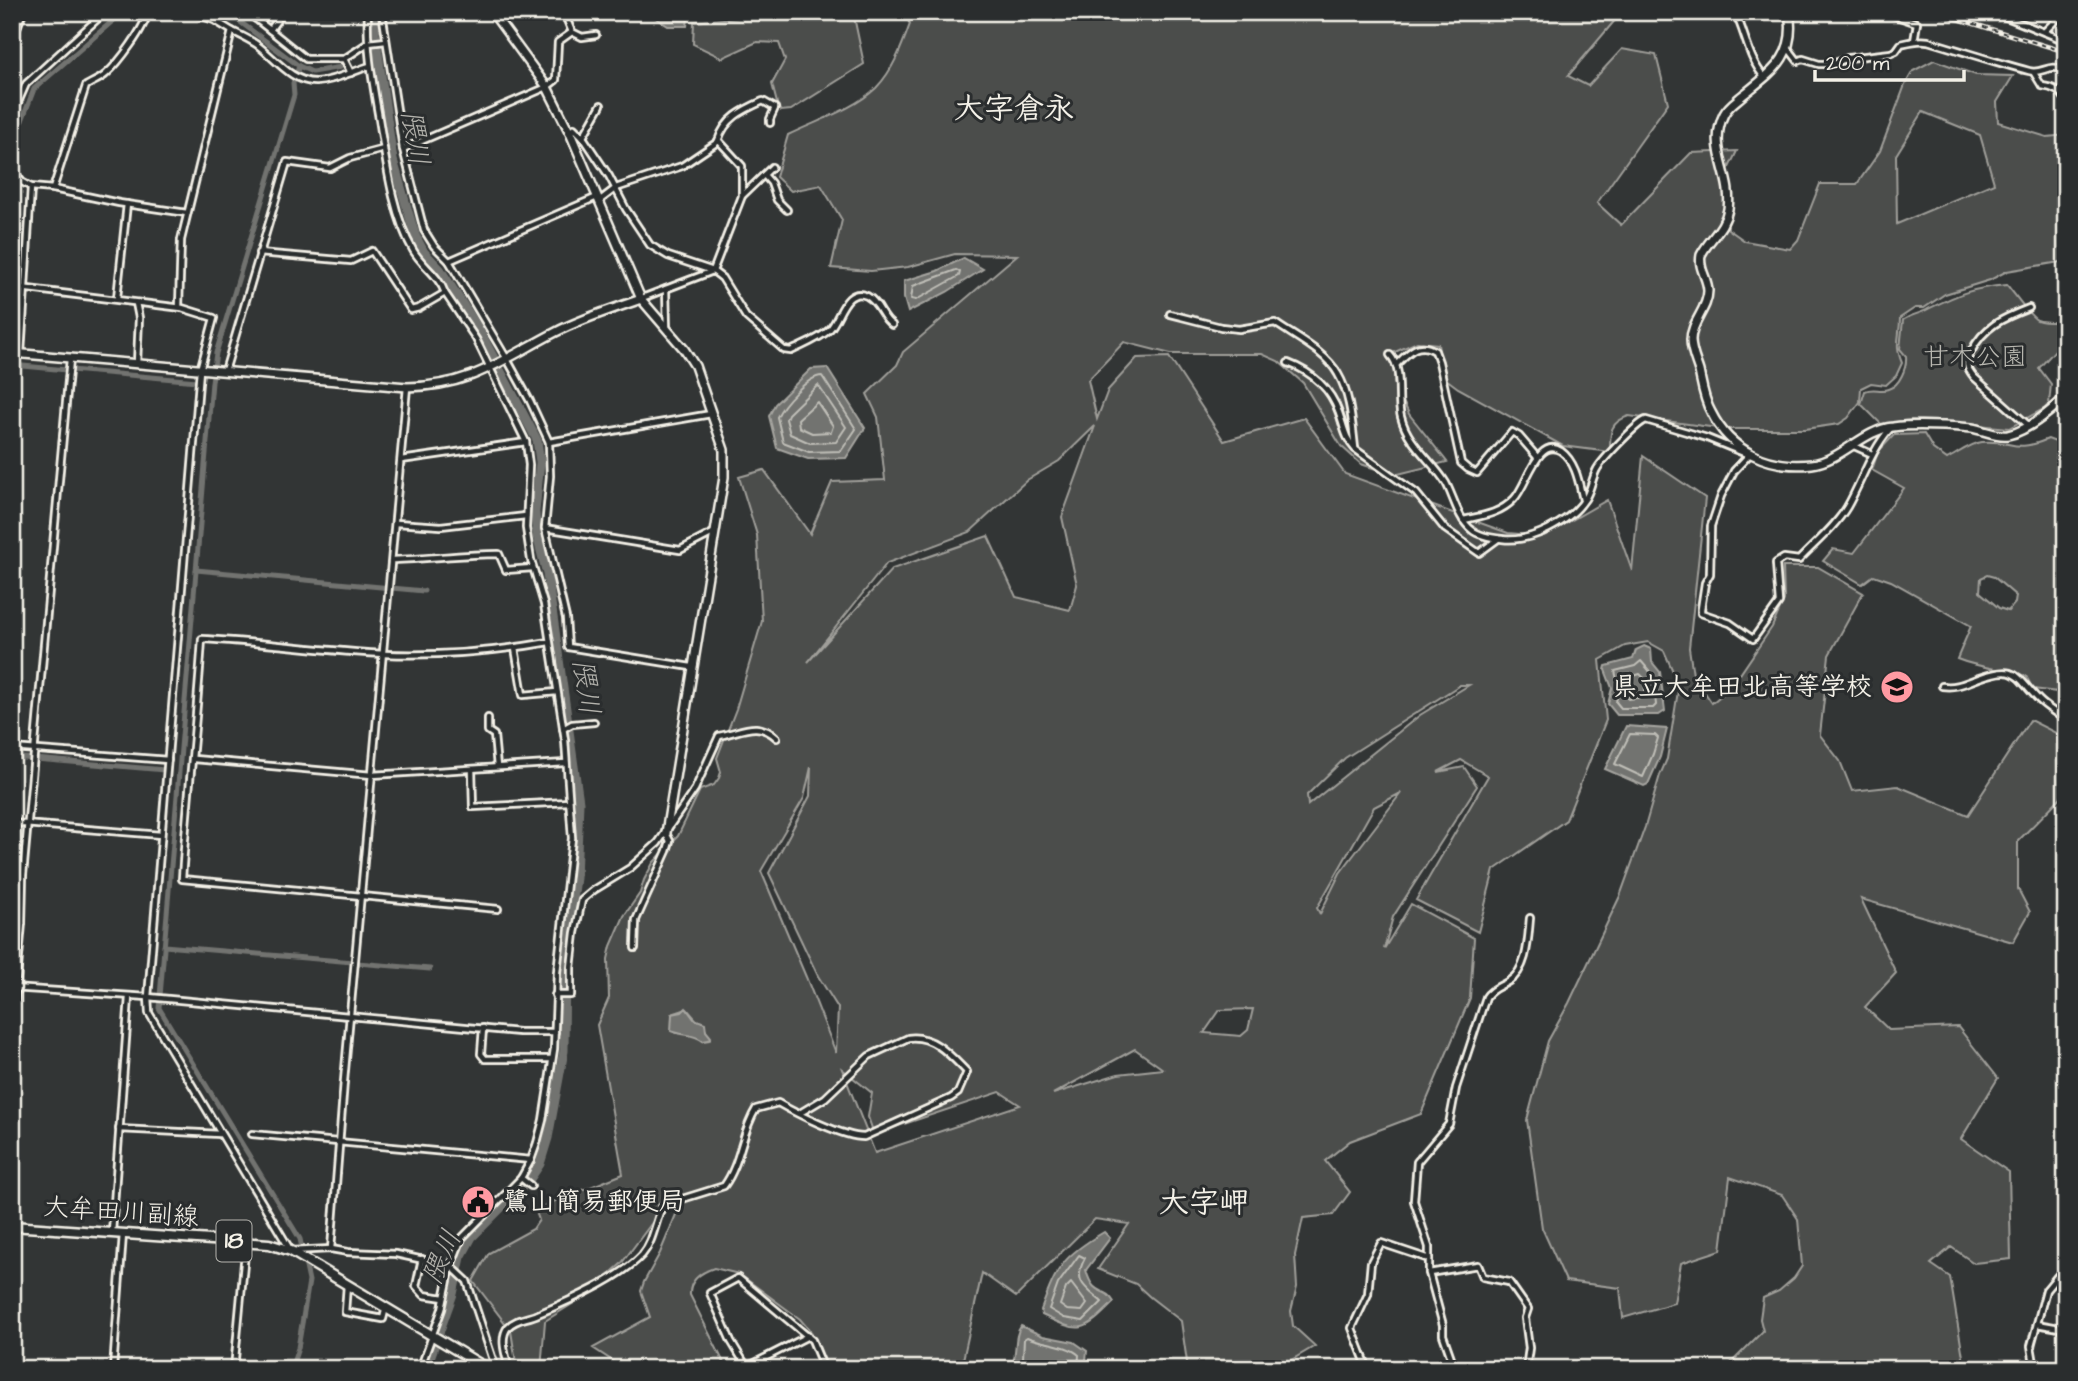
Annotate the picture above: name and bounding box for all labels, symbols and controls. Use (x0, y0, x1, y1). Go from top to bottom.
scale bar (1815, 38, 1964, 82)
text: 200 m (1826, 49, 1890, 78)
district label: 大字倉永 (954, 88, 1074, 130)
water label: 隈川 (391, 107, 439, 169)
park label: 甘木公園 (1923, 339, 2027, 375)
water label: 隈川 (563, 657, 609, 717)
school or university icon: 県立大牟田北高等学校 (1878, 668, 1916, 706)
place label: 県立大牟田北高等学校 (1612, 669, 1872, 705)
district label: 大字岬 (1159, 1182, 1249, 1224)
public building icon: 鷺山簡易郵便局 (459, 1183, 497, 1221)
place label: 鷺山簡易郵便局 (503, 1184, 685, 1220)
street label: 大牟田川副線 (42, 1189, 200, 1235)
road number: 18 (216, 1220, 252, 1261)
water label: 隈川 (413, 1223, 471, 1291)

